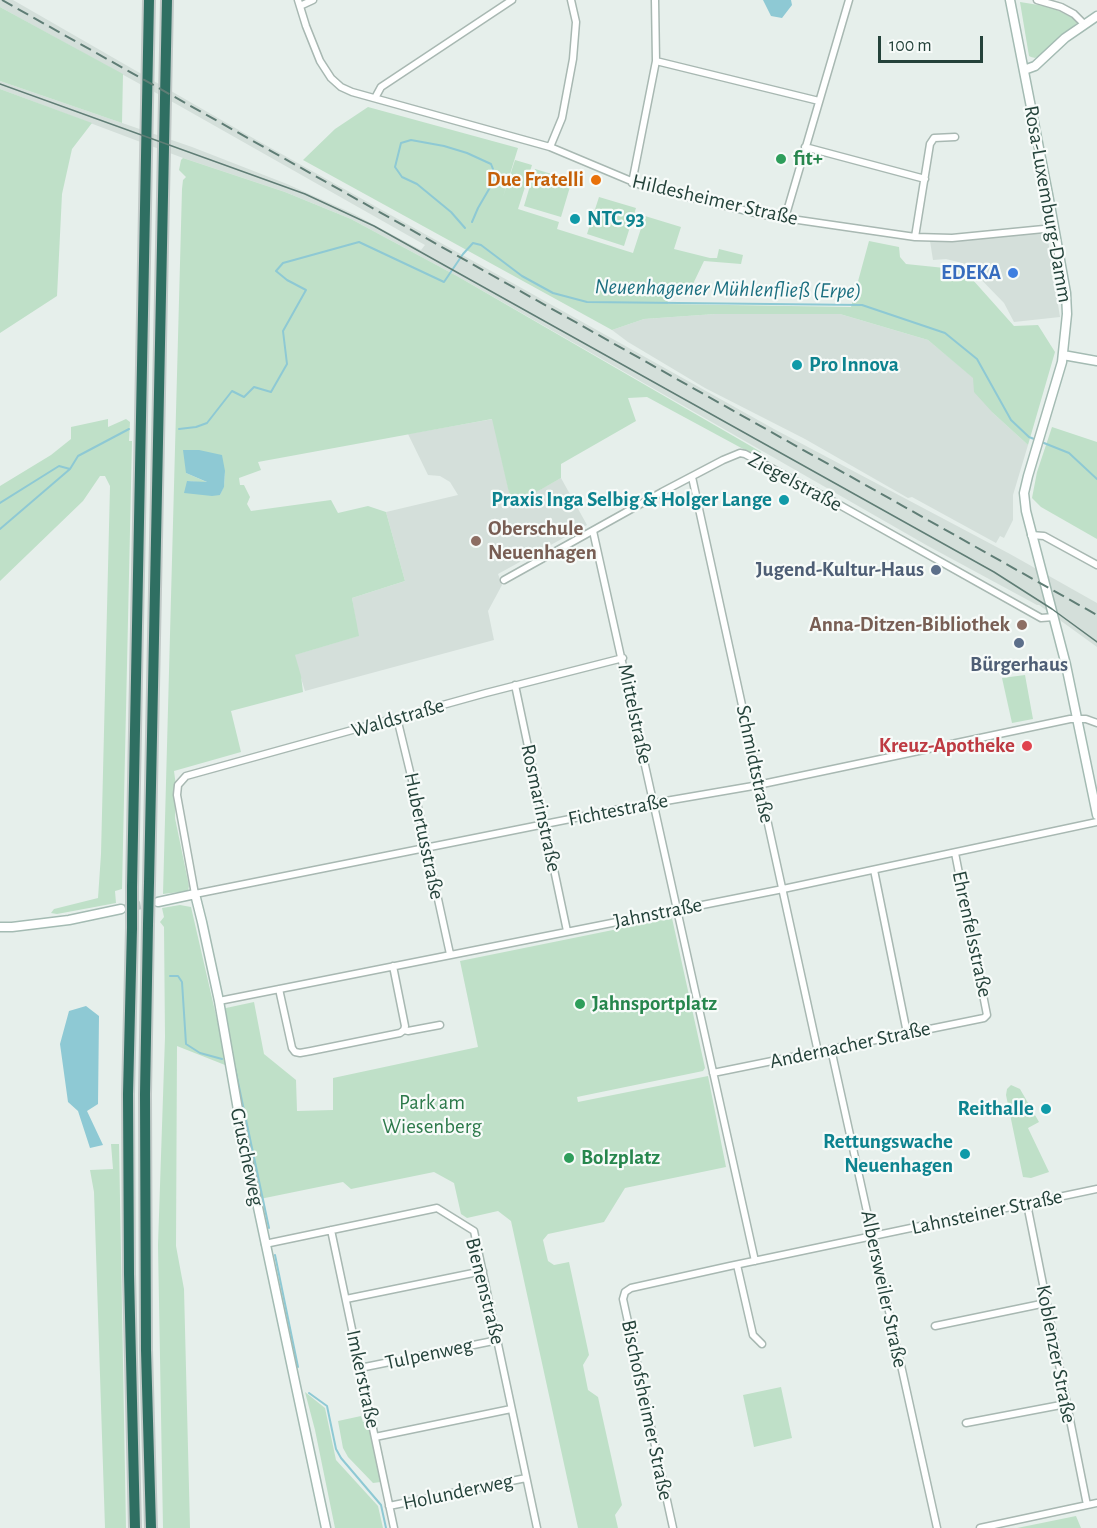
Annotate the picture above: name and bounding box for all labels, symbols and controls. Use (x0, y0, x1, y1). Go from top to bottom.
scale bar (881, 24, 986, 62)
text: 100 m (889, 37, 932, 55)
street label: Rosa-Luxemburg-Damm (1018, 103, 1078, 305)
place label: fit+ (793, 146, 823, 172)
marker: fit+ (774, 152, 788, 166)
place label: Due Fratelli (487, 167, 584, 193)
street label: Hildesheimer Straße (630, 169, 800, 231)
marker: Due Fratelli (589, 173, 603, 187)
place label: NTC 93 (587, 206, 645, 232)
marker: NTC 93 (568, 212, 582, 226)
place label: EDEKA (941, 260, 1001, 286)
marker: EDEKA (1006, 266, 1020, 280)
water label: Neuenhagener Mühlenfließ (Erpe) (594, 273, 862, 305)
place label: Pro Innova (809, 352, 899, 378)
marker: Pro Innova (790, 358, 804, 372)
street label: Ziegelstraße (744, 447, 846, 517)
place label: Praxis Inga Selbig & Holger Lange (491, 487, 772, 513)
marker: Praxis Inga Selbig & Holger Lange (777, 493, 791, 507)
place label: Oberschule Neuenhagen (488, 516, 597, 566)
marker: Oberschule Neuenhagen (469, 534, 483, 548)
place label: Jugend-Kultur-Haus (756, 557, 924, 583)
marker: Jugend-Kultur-Haus (929, 563, 943, 577)
place label: Anna-Ditzen-Bibliothek (809, 612, 1010, 638)
marker: Anna-Ditzen-Bibliothek (1015, 618, 1029, 632)
marker: Bürgerhaus (1012, 636, 1026, 650)
place label: Bürgerhaus (970, 652, 1068, 678)
street label: Mittelstraße (612, 662, 658, 766)
street label: Waldstraße (349, 693, 447, 743)
street label: Schmidtstraße (730, 703, 780, 825)
place label: Kreuz-Apotheke (879, 733, 1015, 759)
marker: Kreuz-Apotheke (1020, 739, 1034, 753)
street label: Rosmarinstraße (515, 742, 567, 874)
street label: Hubertusstraße (398, 770, 450, 902)
street label: Fichtestraße (566, 788, 670, 832)
street label: Ehrenfelsstraße (946, 869, 998, 999)
street label: Jahnstraße (612, 892, 704, 934)
place label: Jahnsportplatz (592, 991, 717, 1017)
marker: Jahnsportplatz (573, 997, 587, 1011)
street label: Andernacher Straße (767, 1016, 933, 1074)
park label: Park am Wiesenberg (382, 1090, 482, 1140)
place label: Reithalle (958, 1096, 1034, 1122)
marker: Reithalle (1039, 1102, 1053, 1116)
street label: Gruscheweg (224, 1106, 270, 1208)
place label: Rettungswache Neuenhagen (823, 1129, 953, 1179)
place label: Bolzplatz (581, 1145, 660, 1171)
marker: Rettungswache Neuenhagen (958, 1147, 972, 1161)
marker: Bolzplatz (562, 1151, 576, 1165)
street label: Lahnsteiner Straße (909, 1184, 1065, 1240)
street label: Albersweiler Straße (855, 1208, 913, 1370)
street label: Bienenstraße (460, 1235, 510, 1347)
street label: Koblenzer Straße (1030, 1283, 1082, 1425)
street label: Bischofsheimer Straße (616, 1318, 678, 1502)
street label: Imkerstraße (340, 1327, 386, 1431)
street label: Tulpenweg (383, 1332, 475, 1376)
street label: Holunderweg (401, 1468, 515, 1516)

